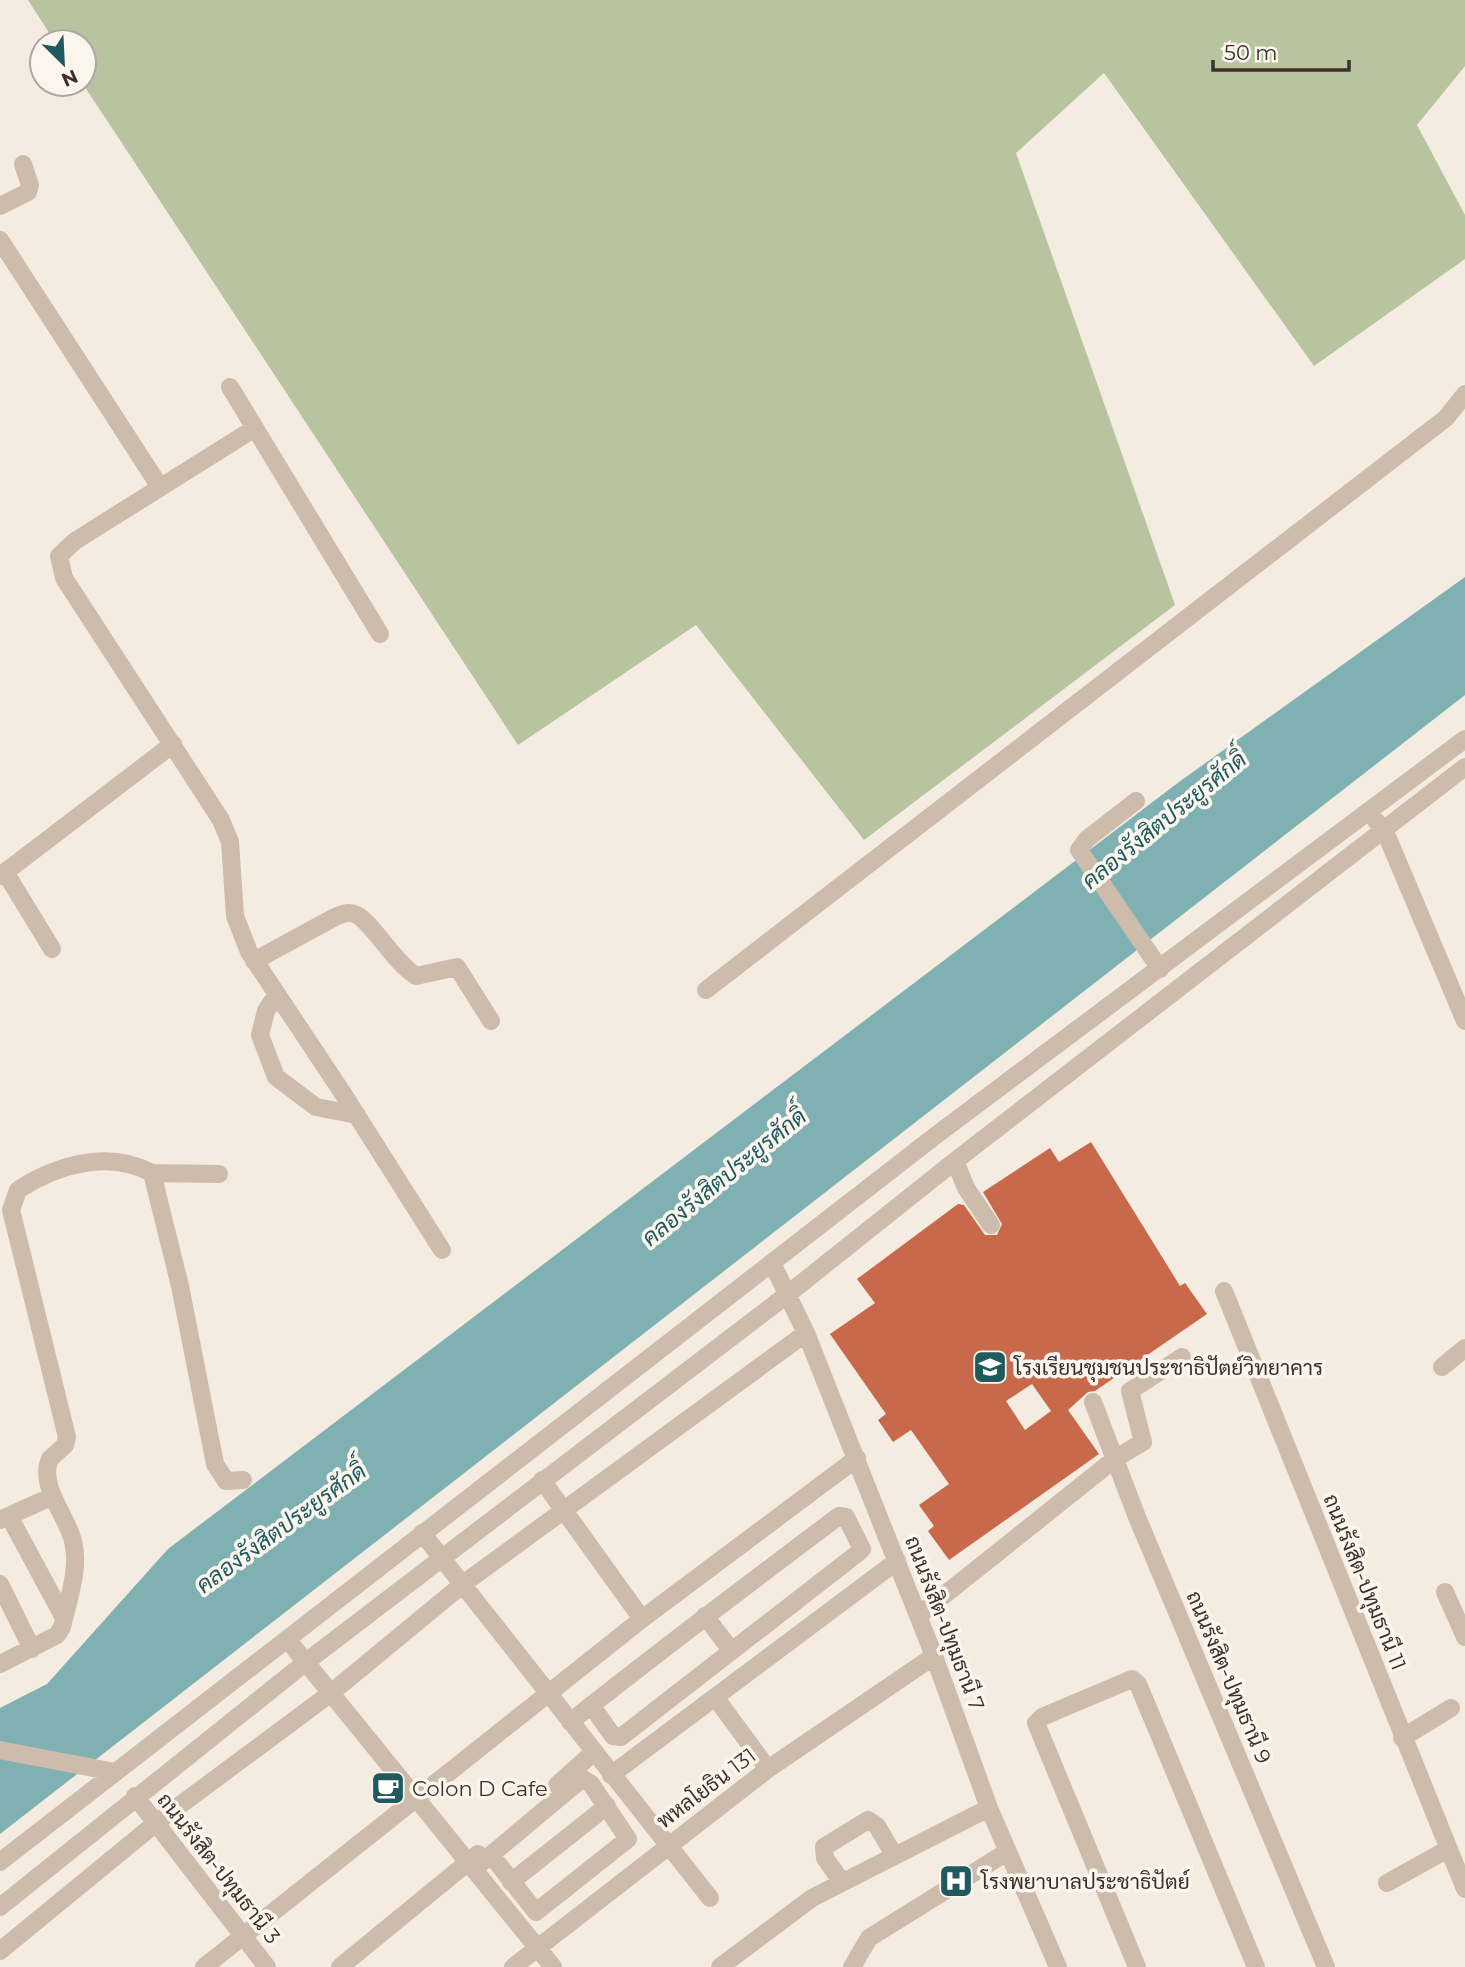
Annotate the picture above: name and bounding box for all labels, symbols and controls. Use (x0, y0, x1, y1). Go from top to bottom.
north arrow (28, 28, 98, 98)
scale bar (1213, 28, 1350, 72)
text: 50 m (1224, 40, 1278, 65)
text: N (58, 64, 81, 92)
water label: คลองรังสิตประยูรศักดิ์ (1071, 737, 1257, 897)
water label: คลองรังสิตประยูรศักดิ์ (631, 1094, 817, 1254)
school or university icon: โรงเรียนชุมชนประชาธิปัตย์วิทยาคาร (971, 1348, 1009, 1386)
place label: โรงเรียนชุมชนประชาธิปัตย์วิทยาคาร (1013, 1354, 1323, 1382)
water label: คลองรังสิตประยูรศักดิ์ (186, 1448, 376, 1602)
street label: ถนนรังสิต-ปทุมธานี 11 (1316, 1490, 1412, 1674)
street label: ถนนรังสิต-ปทุมธานี 7 (898, 1532, 990, 1714)
street label: ถนนรังสิต-ปทุมธานี 9 (1179, 1587, 1277, 1768)
street label: พหลโยธิน 131 (651, 1743, 761, 1833)
cafe icon: Colon D Cafe (369, 1769, 407, 1807)
place label: Colon D Cafe (412, 1776, 548, 1801)
street label: ถนนรังสิต-ปทุมธานี 3 (151, 1788, 286, 1950)
hospital icon: โรงพยาบาลประชาธิปัตย์ (937, 1862, 975, 1900)
place label: โรงพยาบาลประชาธิปัตย์ (980, 1868, 1190, 1894)

